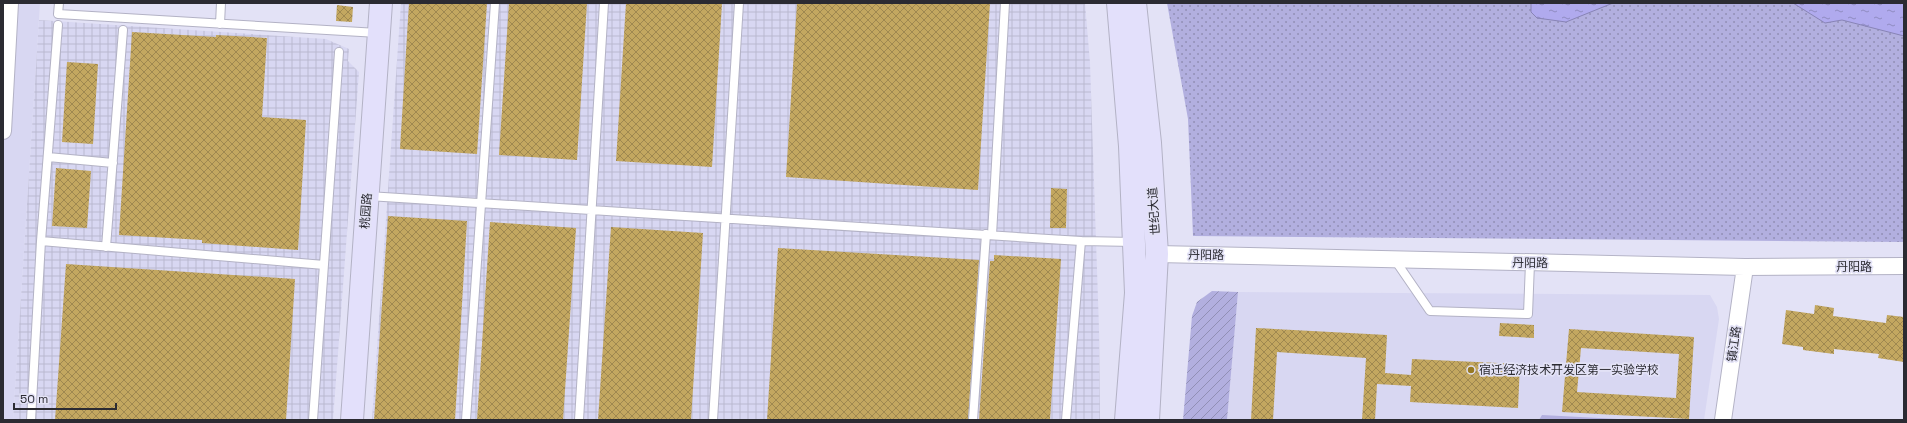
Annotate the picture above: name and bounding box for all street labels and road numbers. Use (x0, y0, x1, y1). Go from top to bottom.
street label: 世纪大道 (1144, 186, 1164, 236)
street label: 桃园路 (357, 192, 375, 230)
street label: 丹阳路 (1188, 247, 1224, 263)
street label: 丹阳路 (1512, 255, 1548, 271)
street label: 丹阳路 (1836, 259, 1872, 275)
street label: 镇江路 (1724, 325, 1744, 363)

